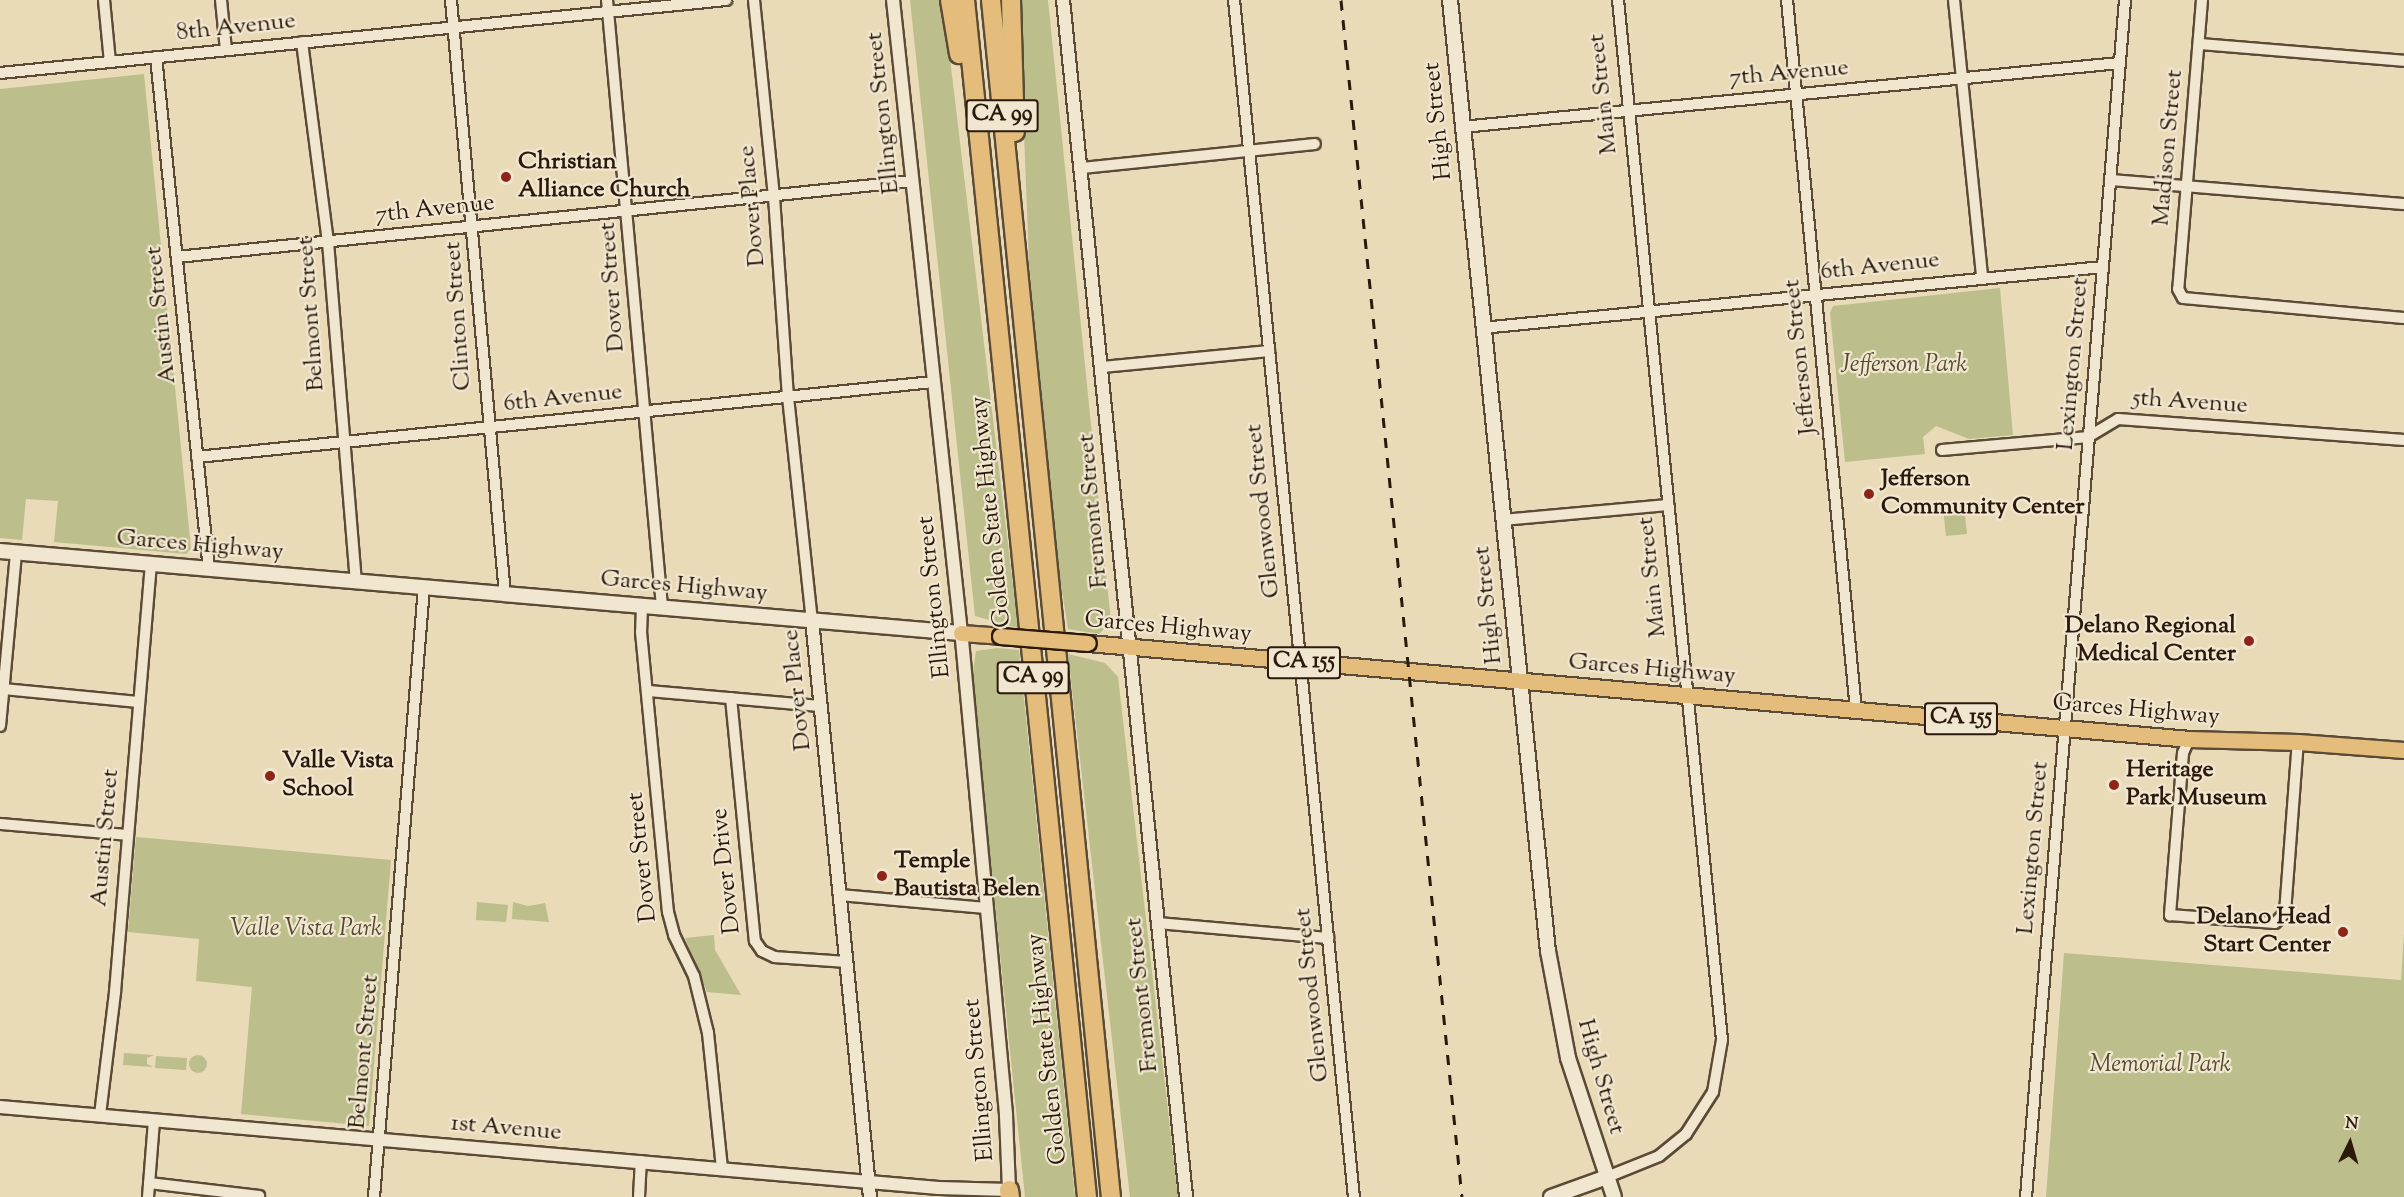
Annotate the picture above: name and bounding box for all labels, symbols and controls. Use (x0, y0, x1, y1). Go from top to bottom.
street label: 8th Avenue (175, 7, 297, 49)
street label: Ellington Street (861, 30, 907, 196)
street label: Main Street (1583, 32, 1625, 156)
street label: 7th Avenue (1728, 54, 1850, 94)
street label: High Street (1418, 61, 1460, 181)
street label: Madison Street (2148, 69, 2190, 227)
road number: CA 99 (964, 97, 1040, 135)
street label: Dover Place (733, 144, 773, 268)
place label: Christian Alliance Church (518, 149, 691, 205)
marker: Christian Alliance Church (499, 170, 513, 184)
street label: 7th Avenue (374, 189, 496, 231)
street label: Dover Street (594, 221, 632, 353)
street label: Belmont Street (292, 236, 332, 392)
street label: Clinton Street (439, 240, 479, 392)
street label: Austin Street (140, 245, 184, 385)
street label: 6th Avenue (1819, 246, 1941, 288)
street label: Lexington Street (2052, 276, 2096, 452)
street label: Jefferson Street (1779, 278, 1823, 436)
park label: Jefferson Park (1841, 352, 1967, 380)
street label: 6th Avenue (502, 378, 624, 420)
street label: 5th Avenue (2131, 385, 2249, 421)
street label: Golden State Highway (966, 395, 1018, 629)
street label: Glenwood Street (1241, 423, 1287, 599)
street label: Fremont Street (1073, 432, 1115, 590)
place label: Jefferson Community Center (1881, 466, 2084, 522)
marker: Jefferson Community Center (1862, 487, 1876, 501)
street label: Ellington Street (912, 514, 958, 680)
street label: Main Street (1632, 515, 1674, 639)
street label: Garces Highway (115, 524, 285, 568)
street label: High Street (1468, 545, 1510, 665)
street label: Garces Highway (599, 565, 769, 609)
street label: Garces Highway (1083, 606, 1253, 650)
place label: Delano Regional Medical Center (2065, 613, 2236, 669)
street label: Dover Place (777, 628, 819, 752)
marker: Delano Regional Medical Center (2240, 632, 2258, 650)
road number: CA 155 (1266, 644, 1342, 682)
street label: Garces Highway (1567, 648, 1737, 692)
road number: CA 99 (996, 659, 1070, 697)
street label: Garces Highway (2051, 689, 2221, 733)
road number: CA 155 (1924, 700, 1998, 738)
place label: Valle Vista School (282, 748, 394, 804)
place label: Heritage Park Museum (2126, 757, 2267, 813)
street label: Lexington Street (2012, 760, 2056, 936)
street label: Austin Street (86, 768, 126, 908)
marker: Valle Vista School (263, 769, 277, 783)
marker: Heritage Park Museum (2107, 778, 2121, 792)
street label: Dover Street (622, 791, 664, 923)
street label: Dover Drive (706, 807, 748, 935)
place label: Temple Bautista Belen (894, 848, 1041, 904)
marker: Temple Bautista Belen (875, 869, 889, 883)
place label: Delano Head Start Center (2197, 904, 2331, 960)
street label: Glenwood Street (1290, 907, 1336, 1083)
park label: Valle Vista Park (230, 916, 382, 944)
street label: Fremont Street (1121, 916, 1165, 1074)
marker: Delano Head Start Center (2336, 925, 2350, 939)
street label: Golden State Highway (1022, 932, 1074, 1166)
street label: Belmont Street (344, 974, 386, 1130)
street label: Ellington Street (959, 998, 1001, 1162)
street label: High Street (1570, 1016, 1630, 1138)
park label: Memorial Park (2089, 1052, 2231, 1080)
street label: 1st Avenue (449, 1110, 563, 1148)
north arrow (2320, 1113, 2380, 1173)
text: N (2344, 1113, 2359, 1137)

